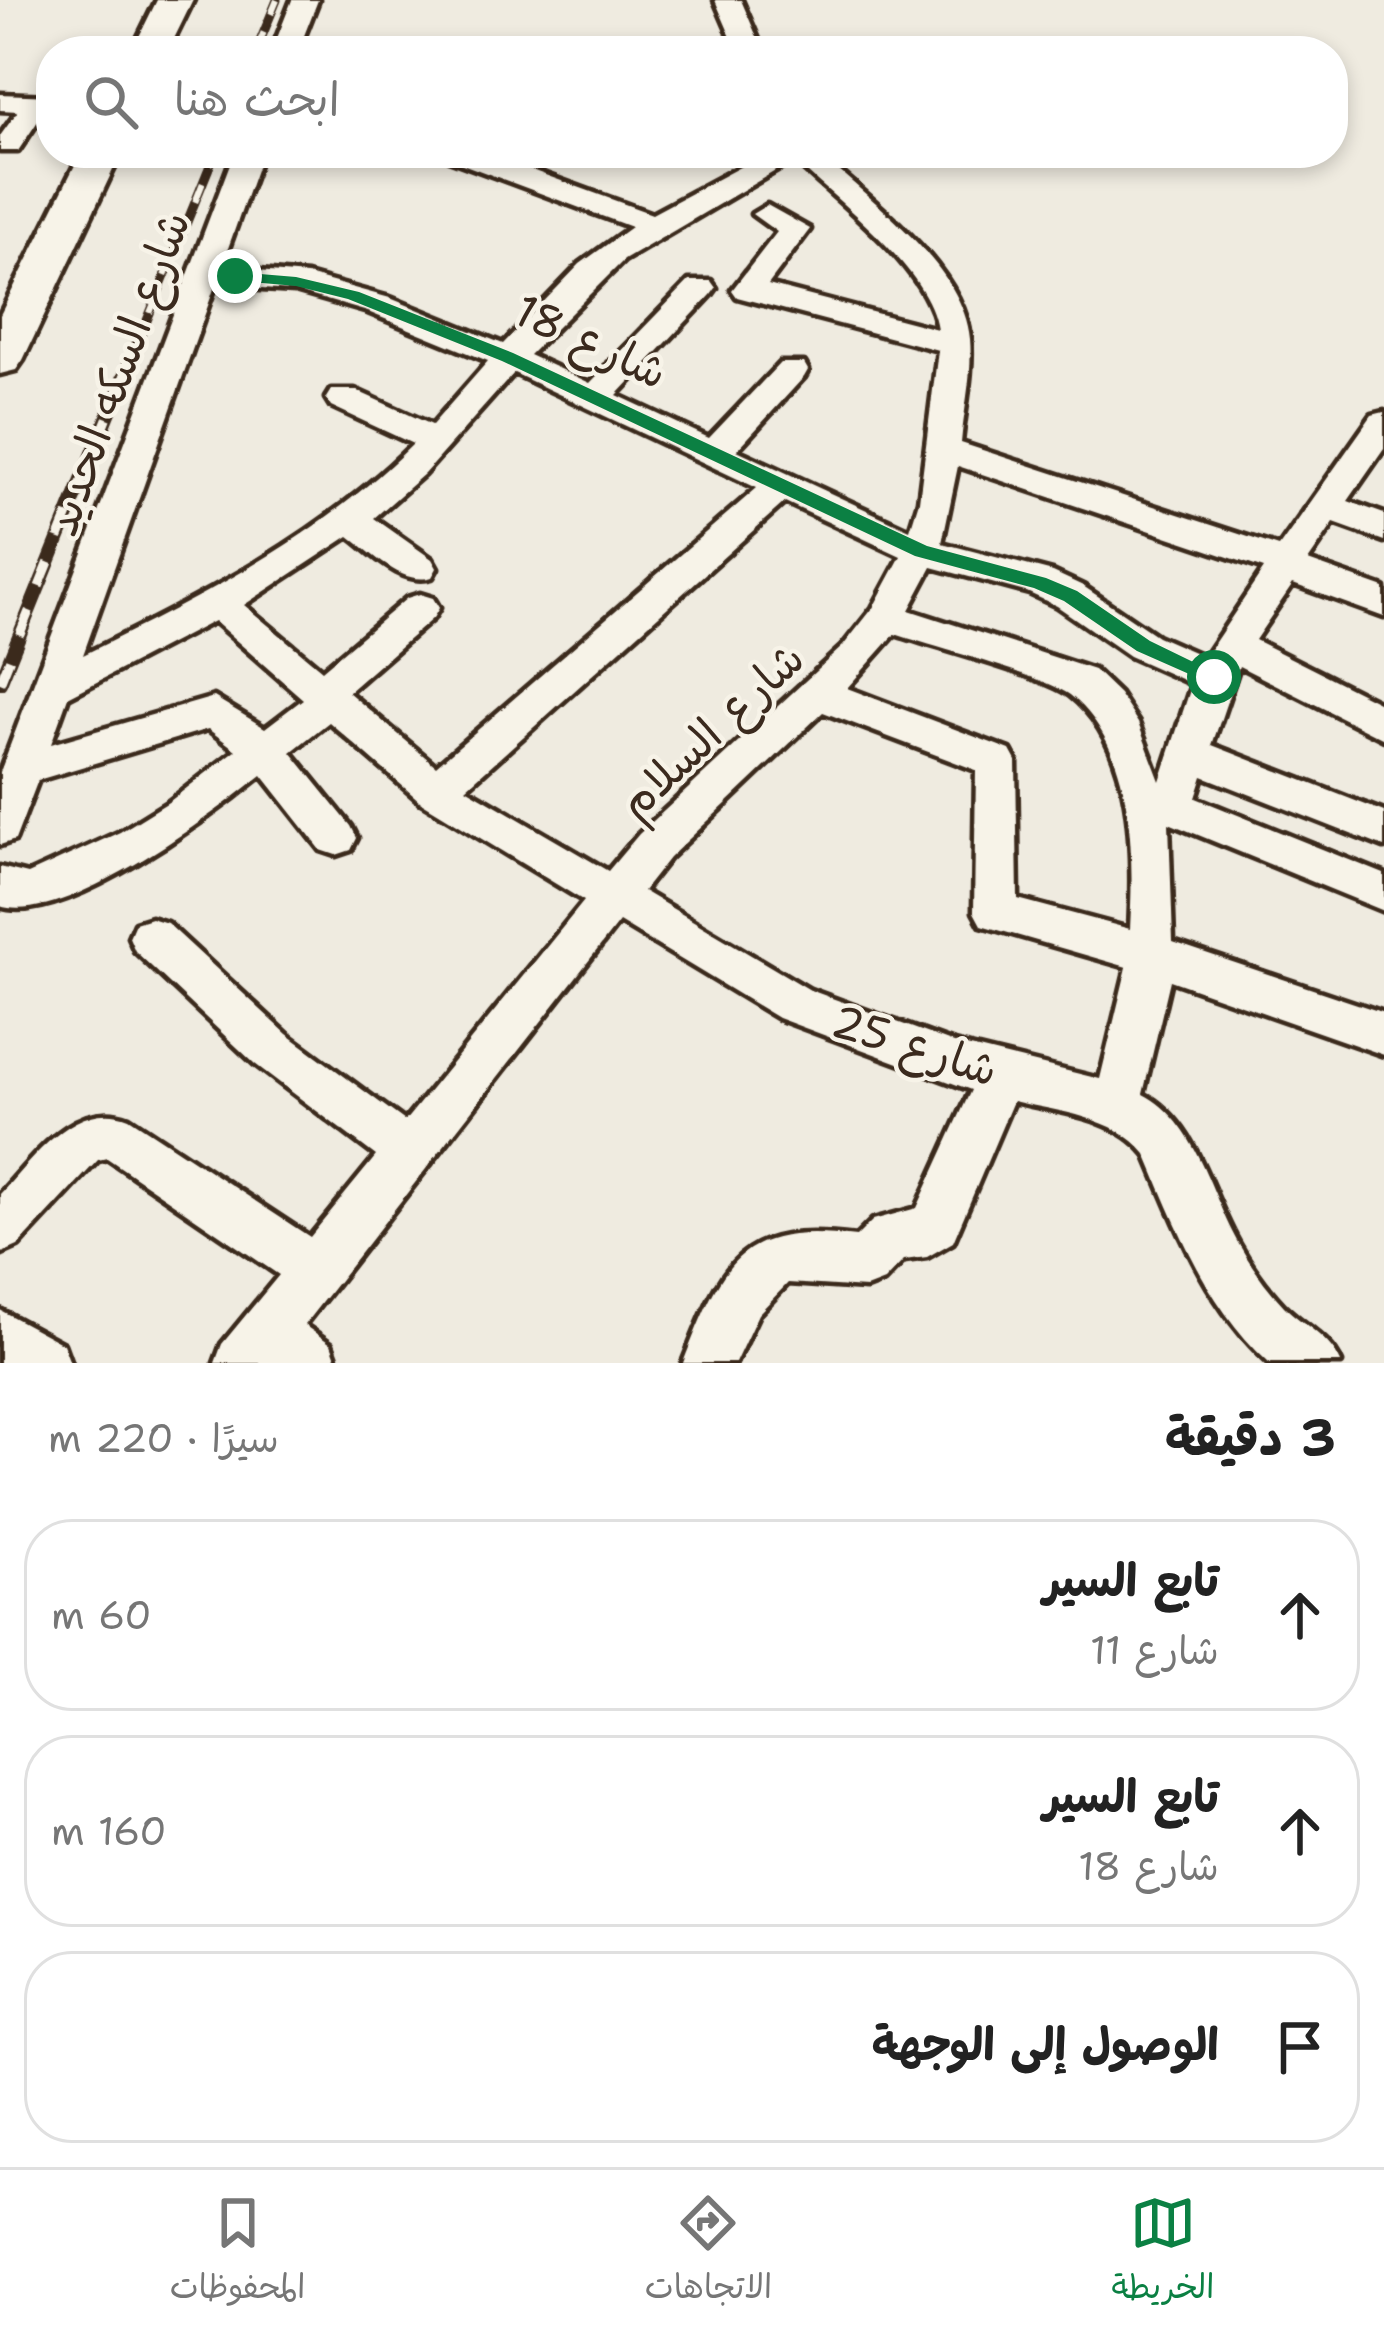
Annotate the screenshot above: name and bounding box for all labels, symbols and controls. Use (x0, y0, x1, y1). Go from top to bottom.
search box (36, 36, 1348, 168)
icon: search (78, 69, 144, 135)
text: ابحث هنا (174, 69, 340, 129)
street label: شارع السكه الحديد (31, 203, 205, 544)
route end (208, 249, 262, 303)
street label: شارع 18 (504, 280, 677, 404)
street label: شارع السلام (605, 629, 821, 836)
route start (1187, 650, 1241, 704)
street label: شارع 25 (824, 990, 1006, 1102)
text: 3 دقيقة (1165, 1403, 1336, 1471)
text: سيرًا · 220 m (48, 1412, 279, 1464)
text: تابع السير (1043, 1550, 1219, 1610)
icon: ahead (1267, 1582, 1333, 1648)
text: 60 m (51, 1589, 152, 1641)
text: شارع 11 (1090, 1624, 1219, 1676)
text: تابع السير (1043, 1766, 1219, 1826)
icon: ahead (1267, 1798, 1333, 1864)
text: 160 m (51, 1805, 167, 1857)
text: شارع 18 (1078, 1840, 1219, 1892)
text: الوصول إلى الوجهة (872, 2014, 1219, 2074)
icon: arrive (1267, 2014, 1333, 2080)
tab: المحفوظات (170, 2190, 306, 2316)
tab: الاتجاهات (645, 2190, 772, 2316)
tab: الخريطة (1111, 2190, 1214, 2316)

